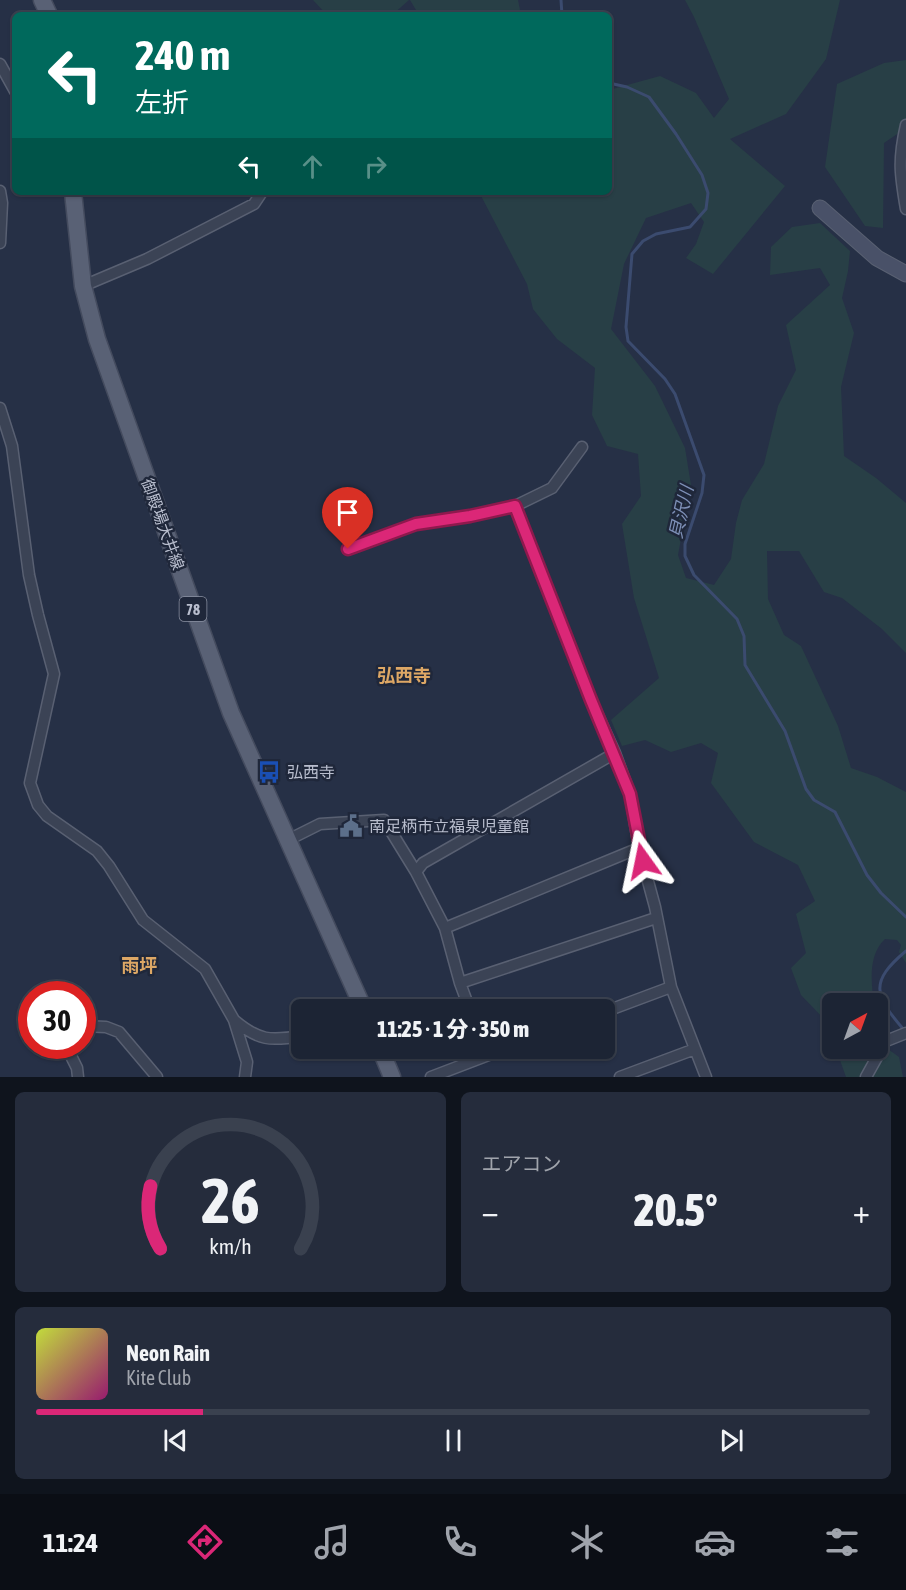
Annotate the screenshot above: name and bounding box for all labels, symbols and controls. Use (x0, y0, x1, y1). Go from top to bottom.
text: 240 m (135, 31, 230, 79)
icon: left (36, 36, 114, 114)
text: 左折 (135, 87, 189, 118)
icon: left (233, 150, 266, 183)
icon: ahead (296, 150, 329, 183)
icon: right (359, 150, 392, 183)
street label: 御殿場大井線 (138, 476, 188, 572)
water label: 貝沢川 (665, 481, 698, 541)
pin (322, 487, 373, 549)
icon: arrive (331, 496, 364, 529)
road number: 78 (180, 597, 206, 621)
district label: 弘西寺 (377, 665, 431, 686)
bus stop icon: 弘西寺 (256, 759, 282, 785)
place label: 弘西寺 (287, 763, 335, 781)
public building icon: 南足柄市立福泉児童館 (338, 813, 364, 839)
place label: 南足柄市立福泉児童館 (369, 817, 529, 835)
position arrow (611, 829, 675, 893)
district label: 雨坪 (121, 955, 157, 976)
speed limit sign: 30 (18, 981, 96, 1059)
north arrow (822, 993, 888, 1059)
map controls (822, 993, 888, 1059)
text: 11:25 · 1 分 · 350 m (377, 1016, 529, 1042)
text: エアコン (482, 1152, 562, 1175)
text: 26 (201, 1165, 260, 1236)
text: 20.5° (634, 1184, 718, 1236)
text: − (482, 1192, 499, 1230)
text: + (853, 1192, 870, 1230)
text: km/h (209, 1234, 252, 1259)
text: Neon Rain (126, 1340, 210, 1366)
text: Kite Club (126, 1366, 191, 1389)
icon: previous (159, 1424, 192, 1457)
icon: pause (437, 1424, 470, 1457)
icon: next (715, 1424, 748, 1457)
icon: directions (184, 1521, 226, 1563)
icon: music (311, 1521, 353, 1563)
icon: phone (439, 1521, 481, 1563)
icon: climate (566, 1521, 608, 1563)
icon: car (694, 1521, 736, 1563)
icon: filters (821, 1521, 863, 1563)
text: 11:24 (43, 1527, 98, 1558)

